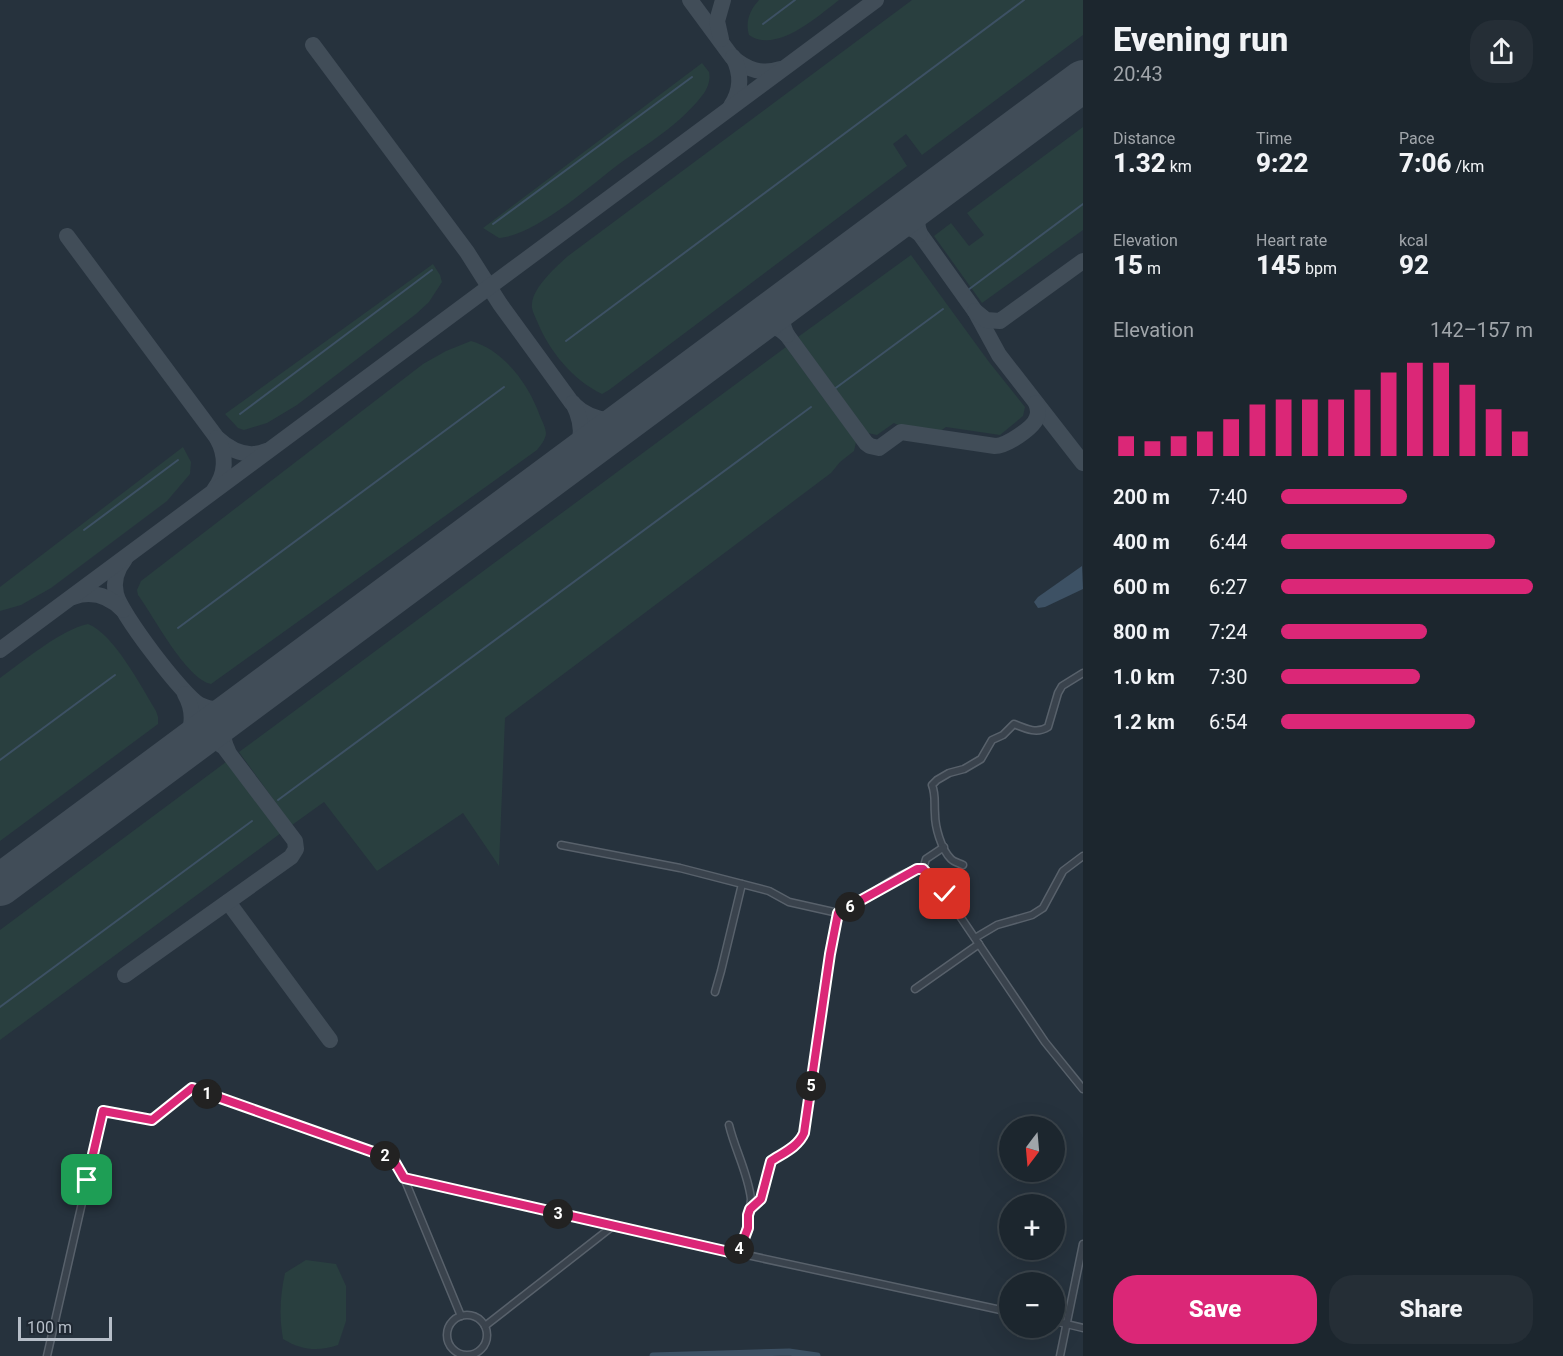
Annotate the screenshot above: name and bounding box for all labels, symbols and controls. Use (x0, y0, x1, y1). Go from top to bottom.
text: Evening run (1113, 20, 1288, 59)
button: share (1470, 20, 1533, 83)
text: 20:43 (1113, 62, 1163, 86)
text: Distance (1113, 129, 1175, 148)
text: Time (1256, 129, 1292, 148)
text: Pace (1399, 129, 1435, 148)
text: 1.32 (1113, 148, 1166, 178)
text: 9:22 (1256, 148, 1309, 178)
text: 7:06 (1399, 148, 1452, 178)
text: km (1166, 157, 1192, 176)
text: /km (1452, 157, 1484, 176)
text: Elevation (1113, 231, 1178, 250)
text: Heart rate (1256, 231, 1327, 250)
text: kcal (1399, 231, 1428, 250)
text: 15 (1113, 250, 1143, 280)
text: 145 (1256, 250, 1301, 280)
text: 92 (1399, 250, 1429, 280)
text: m (1143, 259, 1161, 278)
text: bpm (1301, 259, 1337, 278)
text: Elevation (1113, 318, 1194, 342)
text: 142–157 m (1430, 318, 1533, 342)
text: 200 m (1113, 485, 1170, 509)
text: 7:40 (1209, 485, 1248, 509)
text: 400 m (1113, 530, 1170, 554)
text: 6:44 (1209, 530, 1248, 554)
text: 600 m (1113, 575, 1170, 599)
text: 6:27 (1209, 575, 1248, 599)
text: 800 m (1113, 620, 1170, 644)
text: 7:24 (1209, 620, 1248, 644)
text: 1.0 km (1113, 665, 1175, 689)
text: 7:30 (1209, 665, 1248, 689)
text: 1.2 km (1113, 710, 1175, 734)
text: 6:54 (1209, 710, 1248, 734)
pin (919, 868, 970, 919)
icon: check (928, 877, 961, 910)
pin: 6 (835, 892, 865, 922)
text: 6 (845, 897, 855, 916)
pin: 5 (796, 1071, 826, 1101)
text: 5 (806, 1076, 816, 1095)
pin: 1 (192, 1079, 222, 1109)
text: 1 (202, 1084, 212, 1103)
north arrow (999, 1116, 1065, 1182)
map controls (999, 1116, 1065, 1338)
pin: 2 (370, 1141, 400, 1171)
text: 2 (380, 1146, 390, 1165)
pin (61, 1154, 112, 1205)
icon: arrive (70, 1163, 103, 1196)
button: + (999, 1194, 1065, 1260)
pin: 3 (543, 1199, 573, 1229)
text: 3 (553, 1204, 563, 1223)
pin: 4 (724, 1234, 754, 1264)
text: 4 (734, 1239, 744, 1258)
button: − (999, 1272, 1065, 1338)
button: Save (1113, 1275, 1317, 1344)
button: Share (1329, 1275, 1533, 1344)
scale bar (18, 1314, 112, 1342)
text: 100 m (27, 1318, 72, 1337)

